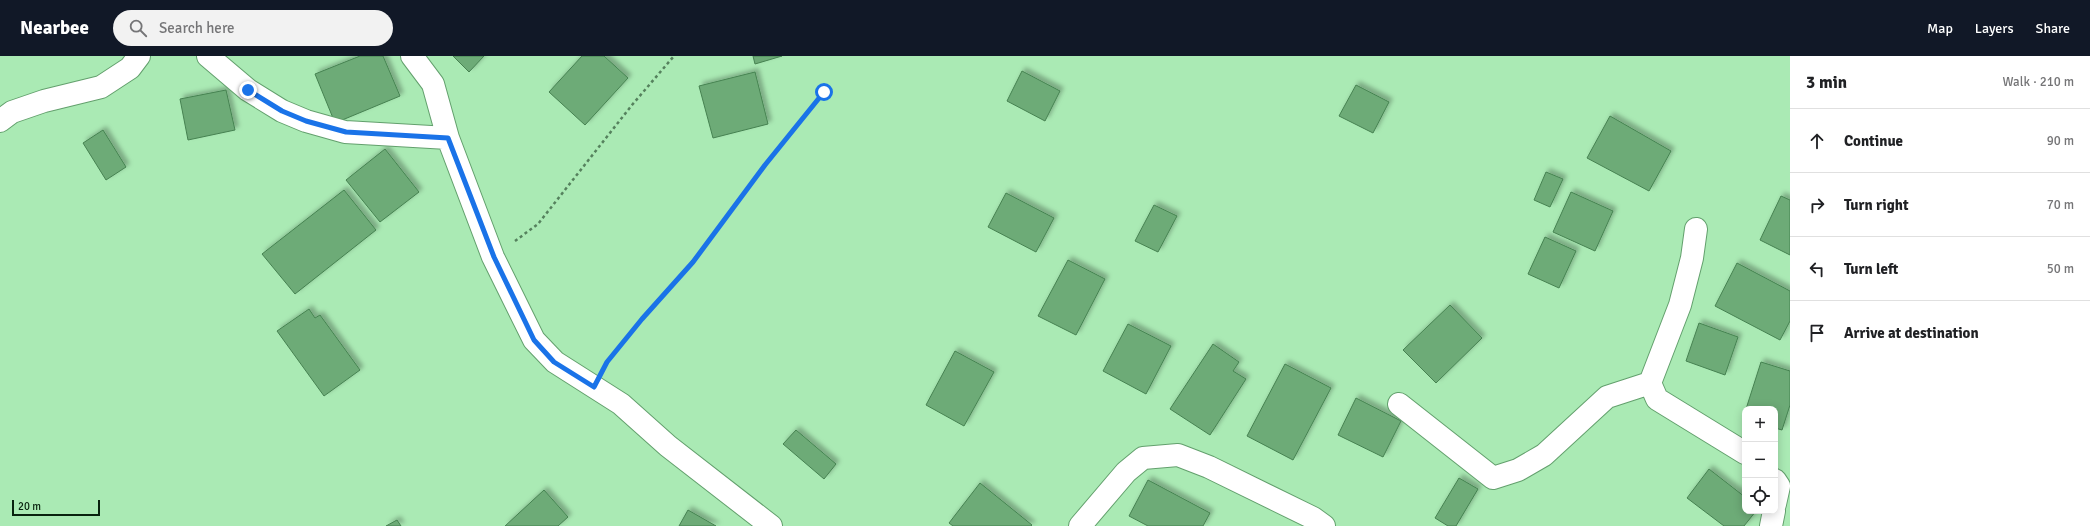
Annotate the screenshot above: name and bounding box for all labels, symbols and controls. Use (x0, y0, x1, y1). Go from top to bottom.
search box (113, 10, 393, 46)
text: Nearbee (20, 16, 89, 40)
icon: search (127, 17, 149, 39)
text: Search here (159, 19, 235, 37)
text: Map (1927, 20, 1953, 37)
text: Layers (1975, 20, 2014, 37)
text: Share (2036, 20, 2070, 37)
text: 3 min (1806, 72, 1847, 93)
text: Walk · 210 m (2003, 74, 2074, 90)
route end (239, 81, 257, 99)
route start (815, 83, 833, 101)
icon: ahead (1806, 130, 1828, 152)
text: Continue (1844, 132, 1903, 150)
text: 90 m (2047, 133, 2074, 149)
icon: right (1806, 194, 1828, 216)
text: Turn right (1844, 196, 1909, 214)
text: 70 m (2047, 197, 2074, 213)
icon: left (1806, 258, 1828, 280)
text: Turn left (1844, 260, 1898, 278)
text: 50 m (2047, 261, 2074, 277)
icon: arrive (1806, 322, 1828, 344)
text: Arrive at destination (1844, 324, 1979, 342)
map controls (1742, 406, 1778, 514)
button: + (1742, 406, 1778, 442)
button: − (1742, 442, 1778, 478)
button: locate (1742, 478, 1778, 514)
scale bar (12, 498, 100, 517)
text: 20 m (18, 500, 41, 513)

